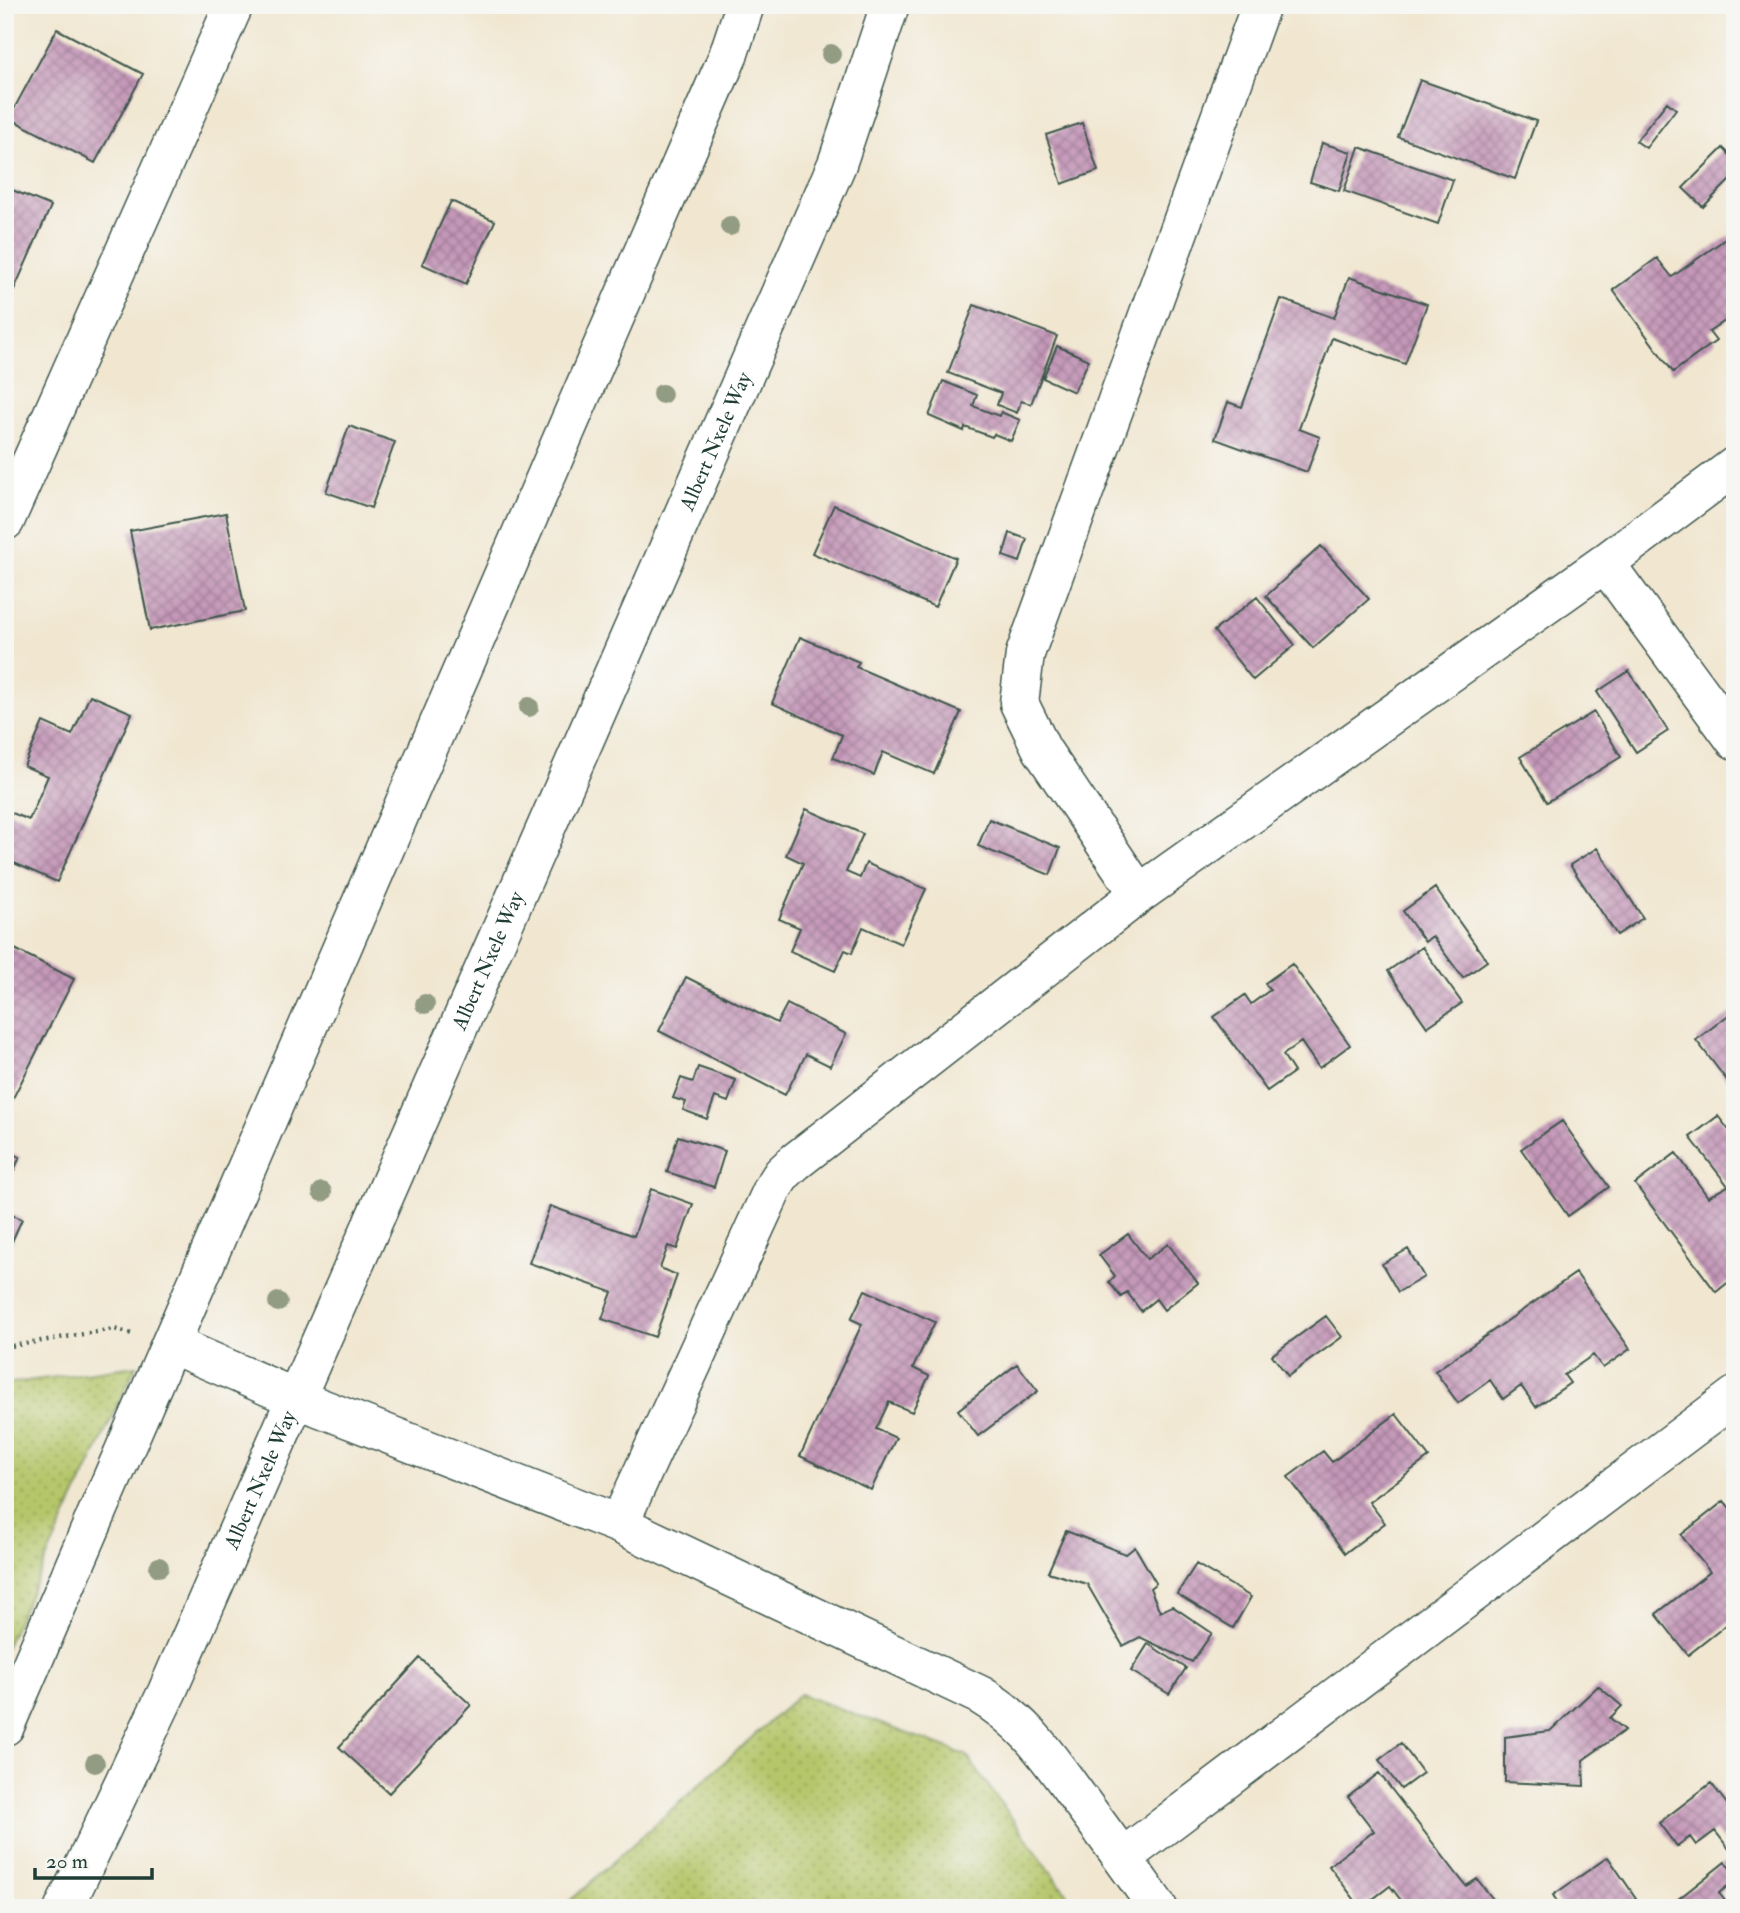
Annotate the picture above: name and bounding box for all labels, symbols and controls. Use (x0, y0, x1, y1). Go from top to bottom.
street label: Albert Nxele Way (673, 367, 758, 516)
street label: Albert Nxele Way (446, 886, 531, 1035)
street label: Albert Nxele Way (218, 1406, 303, 1554)
scale bar (35, 1836, 152, 1880)
text: 20 m (46, 1848, 88, 1875)

